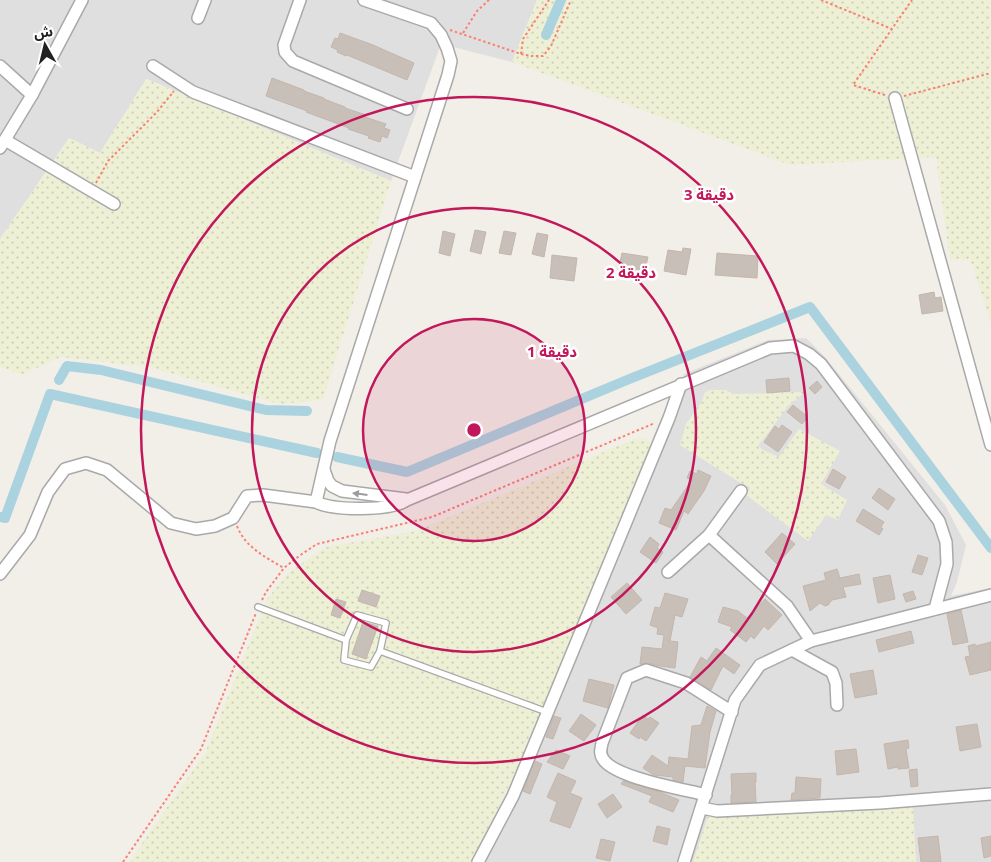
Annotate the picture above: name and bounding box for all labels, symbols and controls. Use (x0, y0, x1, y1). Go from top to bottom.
north arrow (20, 20, 70, 70)
text: ش (32, 21, 54, 42)
text: 3 دقيقة (684, 184, 734, 204)
text: 2 دقيقة (606, 262, 656, 282)
text: 1 دقيقة (527, 341, 577, 361)
centre of rings (465, 421, 483, 439)
one-way arrow (352, 490, 368, 498)

